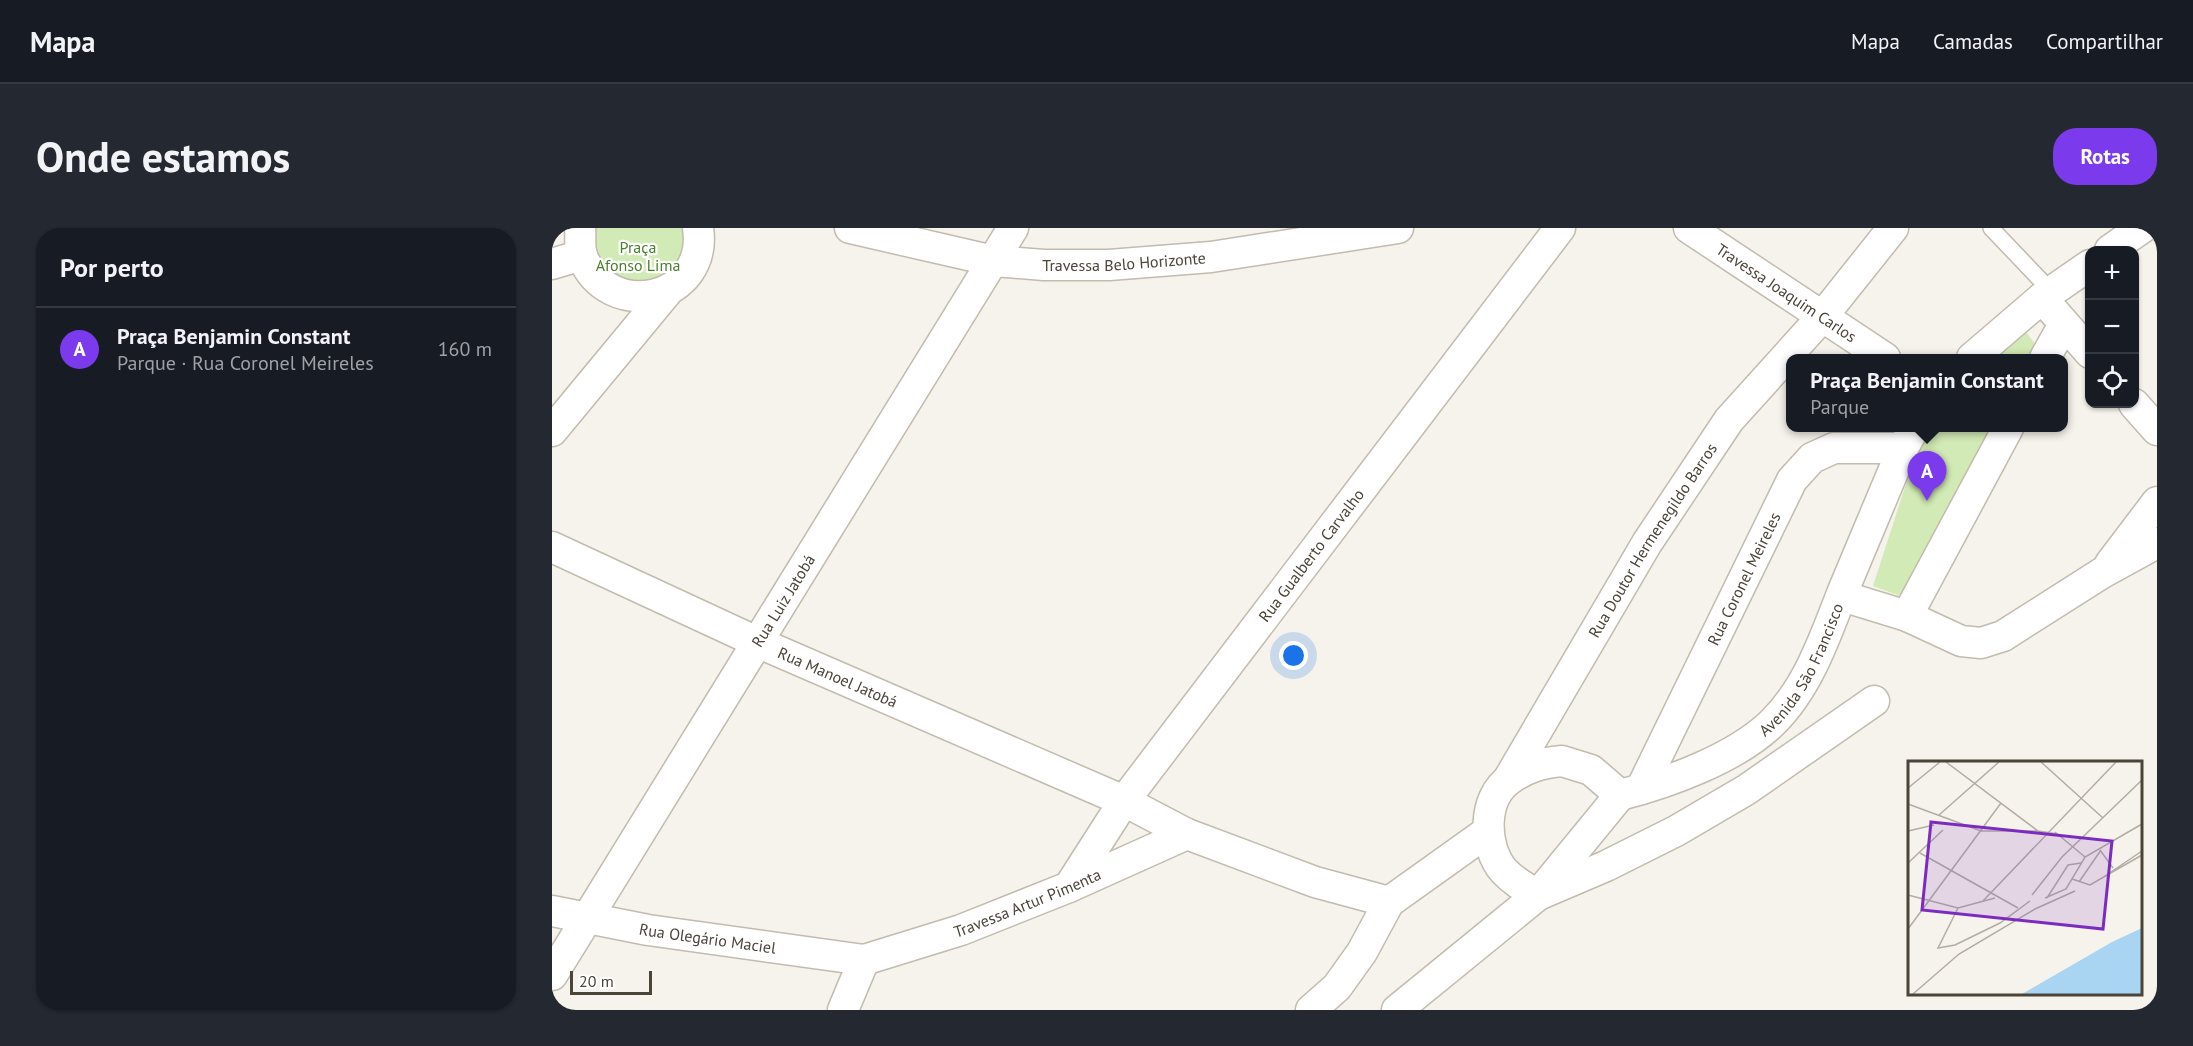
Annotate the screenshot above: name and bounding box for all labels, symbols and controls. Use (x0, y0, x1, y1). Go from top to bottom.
text: Mapa (30, 23, 95, 60)
text: Mapa (1851, 28, 1900, 55)
text: Camadas (1933, 28, 2013, 55)
text: Compartilhar (2046, 28, 2163, 55)
button: Rotas (2053, 128, 2157, 185)
text: Onde estamos (36, 129, 290, 184)
park label: Praça Afonso Lima (596, 237, 680, 275)
street label: Travessa Joaquim Carlos (1713, 239, 1861, 347)
map controls (2085, 246, 2139, 408)
button: + (2085, 246, 2139, 300)
street label: Travessa Belo Horizonte (1042, 247, 1206, 275)
text: Por perto (60, 251, 164, 284)
button: − (2085, 300, 2139, 354)
text: Praça Benjamin Constant (117, 322, 350, 350)
text: A (73, 336, 86, 362)
text: 160 m (438, 336, 492, 362)
text: Parque · Rua Coronel Meireles (117, 350, 374, 376)
popup (1786, 354, 2068, 432)
button: locate (2085, 354, 2139, 408)
text: Praça Benjamin Constant (1810, 366, 2044, 394)
text: Parque (1810, 394, 1869, 420)
street label: Rua Doutor Hermenegildo Barros (1584, 439, 1721, 641)
pin: A (1908, 452, 1946, 501)
street label: Rua Gualberto Carvalho (1254, 485, 1368, 626)
street label: Rua Coronel Meireles (1703, 509, 1785, 649)
street label: Rua Luiz Jatobá (747, 551, 819, 651)
street label: Avenida São Francisco (1755, 600, 1847, 740)
your location (1279, 641, 1308, 670)
street label: Rua Manoel Jatobá (775, 642, 901, 712)
inset map (1908, 761, 2142, 995)
street label: Travessa Artur Pimenta (951, 864, 1104, 942)
street label: Rua Olegário Maciel (637, 918, 778, 958)
scale bar (570, 968, 652, 996)
text: 20 m (579, 971, 614, 991)

